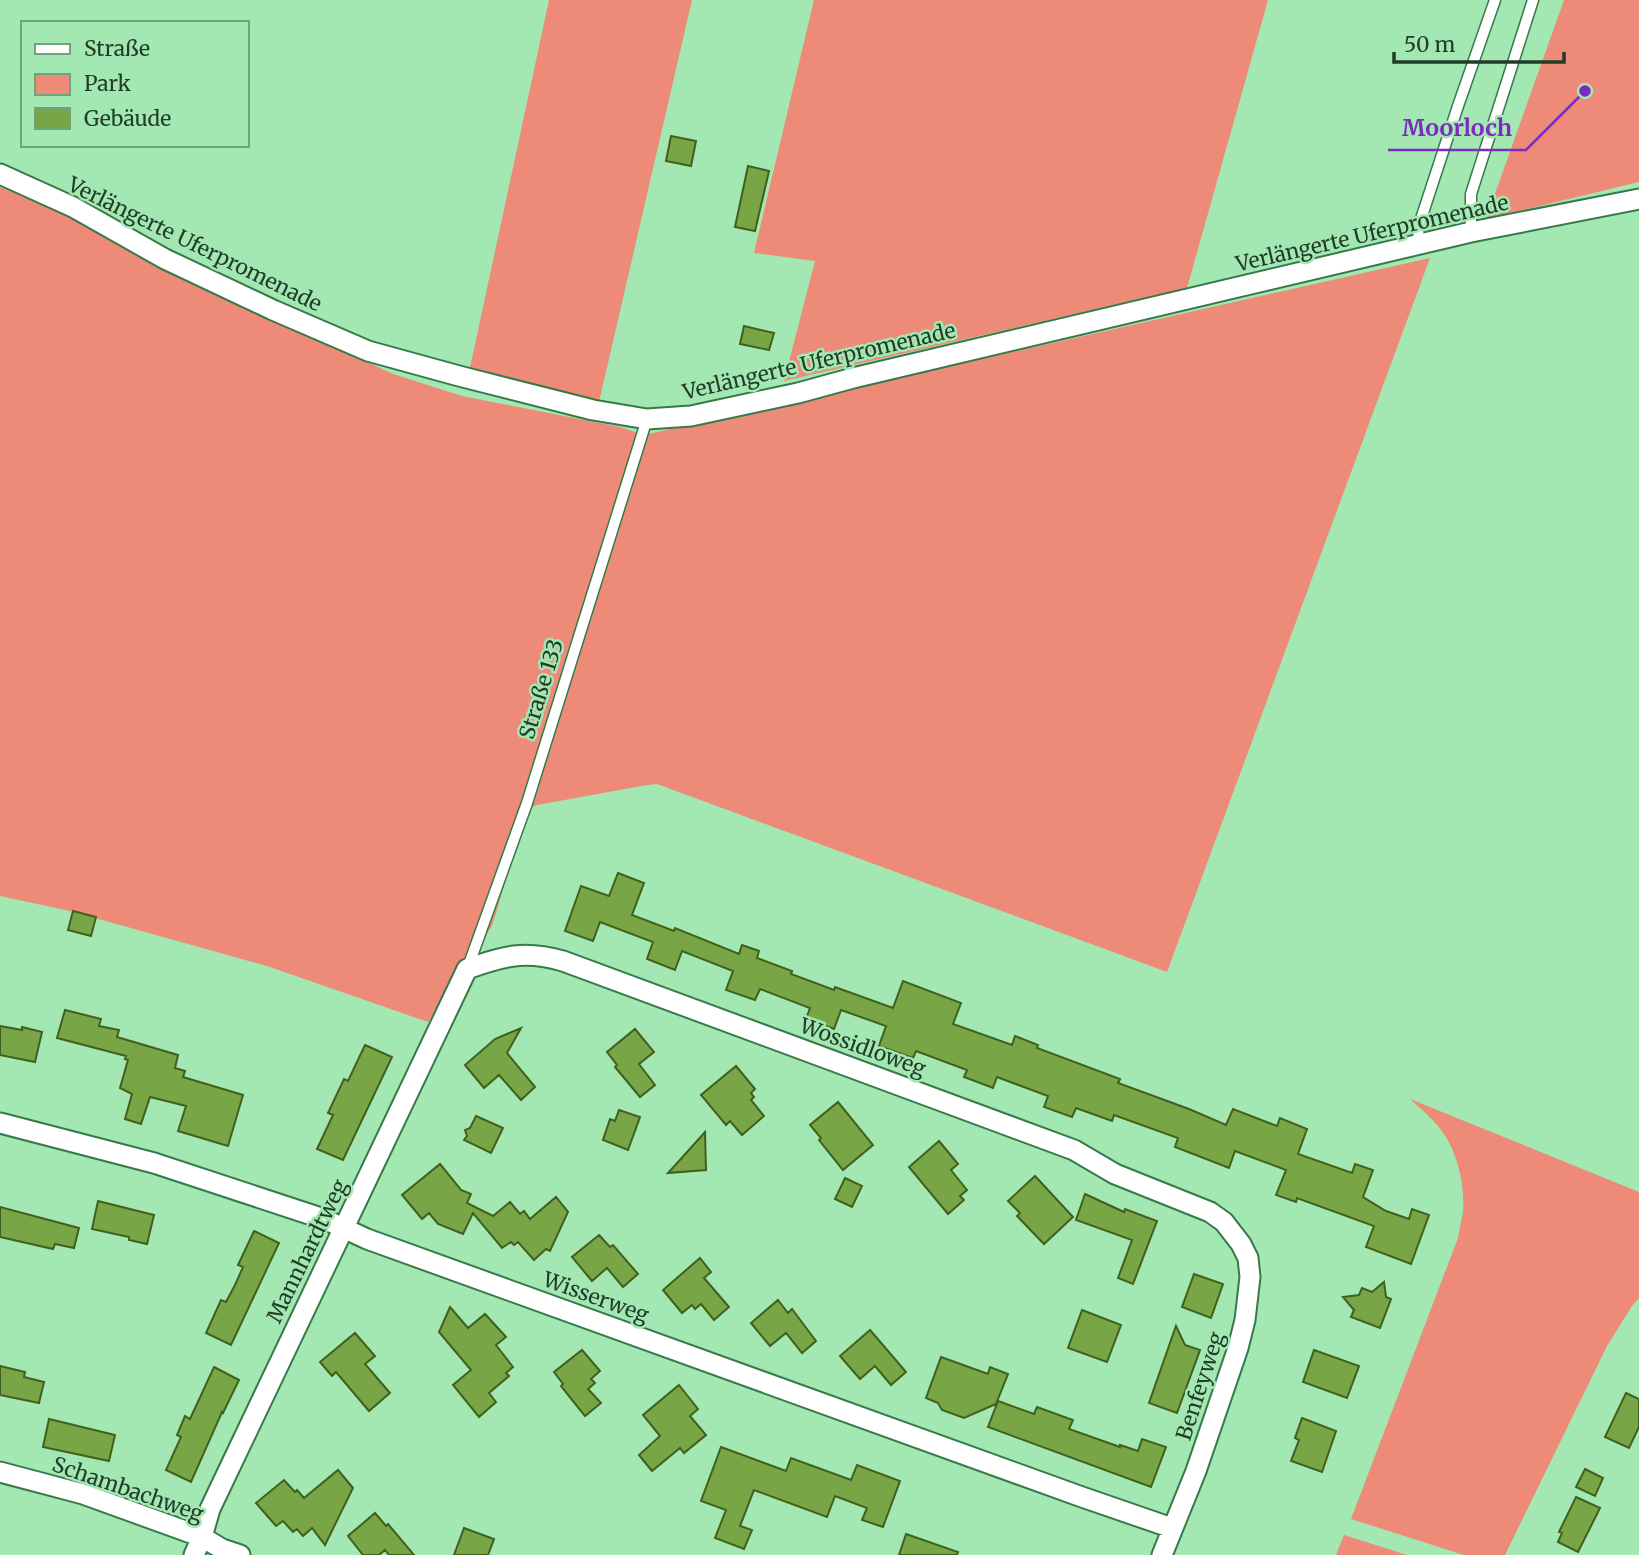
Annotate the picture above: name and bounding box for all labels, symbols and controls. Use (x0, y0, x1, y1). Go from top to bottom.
legend (21, 21, 248, 147)
scale bar (1394, 21, 1564, 65)
text: 50 m (1404, 31, 1455, 58)
text: Straße (84, 35, 150, 62)
text: Park (84, 70, 131, 97)
text: Gebäude (84, 105, 171, 132)
callout: Moorloch (1388, 106, 1526, 150)
text: Moorloch (1402, 113, 1512, 142)
street label: Verlängerte Uferpromenade (63, 170, 326, 317)
street label: Verlängerte Uferpromenade (1232, 188, 1511, 278)
street label: Verlängerte Uferpromenade (679, 316, 958, 406)
street label: Straße 133 (513, 636, 569, 742)
street label: Wossidloweg (795, 1011, 930, 1082)
street label: Mannhardtweg (261, 1175, 354, 1327)
street label: Wisserweg (538, 1265, 653, 1329)
street label: Benfeyweg (1170, 1328, 1230, 1444)
street label: Schambachweg (49, 1450, 207, 1528)

